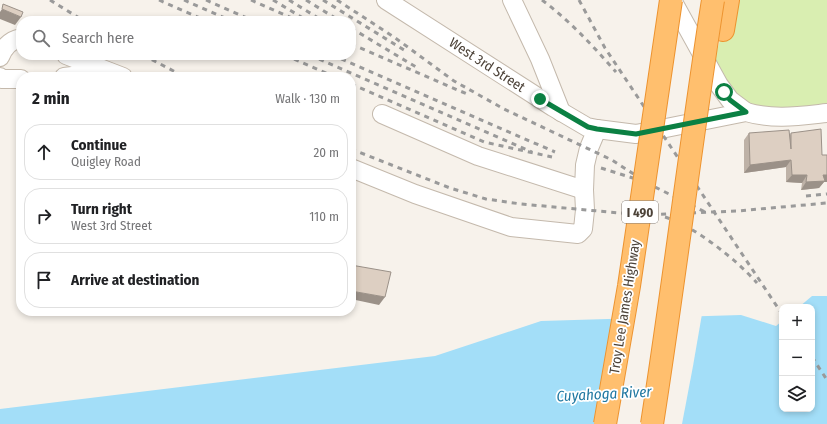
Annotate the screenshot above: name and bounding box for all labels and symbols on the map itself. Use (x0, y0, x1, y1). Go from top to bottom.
street label: West 3rd Street (446, 34, 529, 96)
route start (715, 83, 733, 101)
route end (531, 90, 549, 108)
road number: I 490 (622, 201, 658, 223)
street label: Troy Lee James Highway (606, 238, 644, 375)
water label: Cuyahoga River (556, 382, 653, 405)

